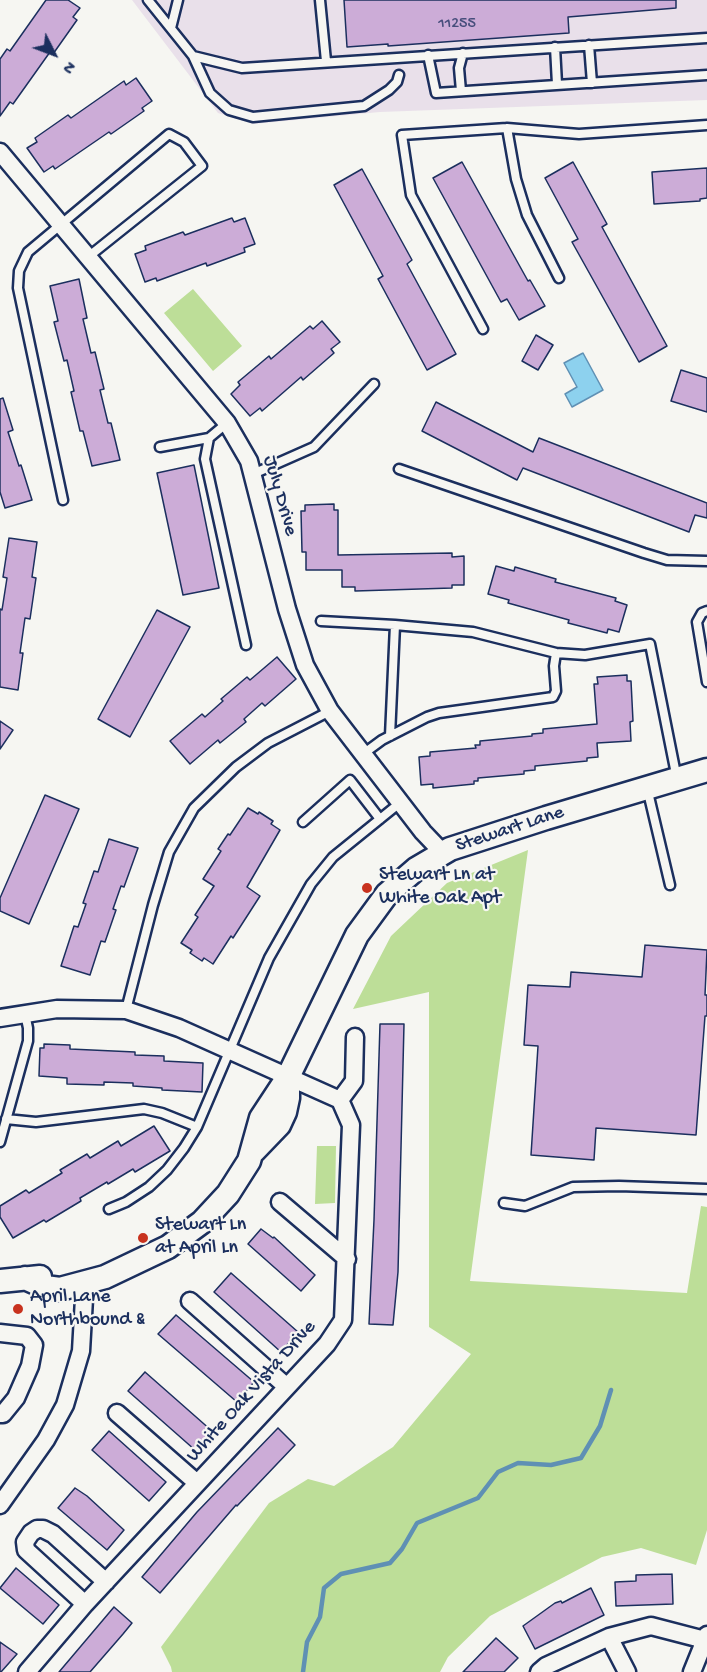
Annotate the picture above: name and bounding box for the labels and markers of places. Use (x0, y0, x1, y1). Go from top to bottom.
place label: Stewart Ln at White Oak Apt (379, 864, 501, 911)
marker: Stewart Ln at White Oak Apt (360, 881, 374, 895)
place label: Stewart Ln at April Ln (155, 1214, 246, 1261)
marker: Stewart Ln at April Ln (136, 1231, 150, 1245)
place label: April Lane Northbound & (30, 1286, 145, 1333)
marker: April Lane Northbound & (11, 1302, 25, 1316)

